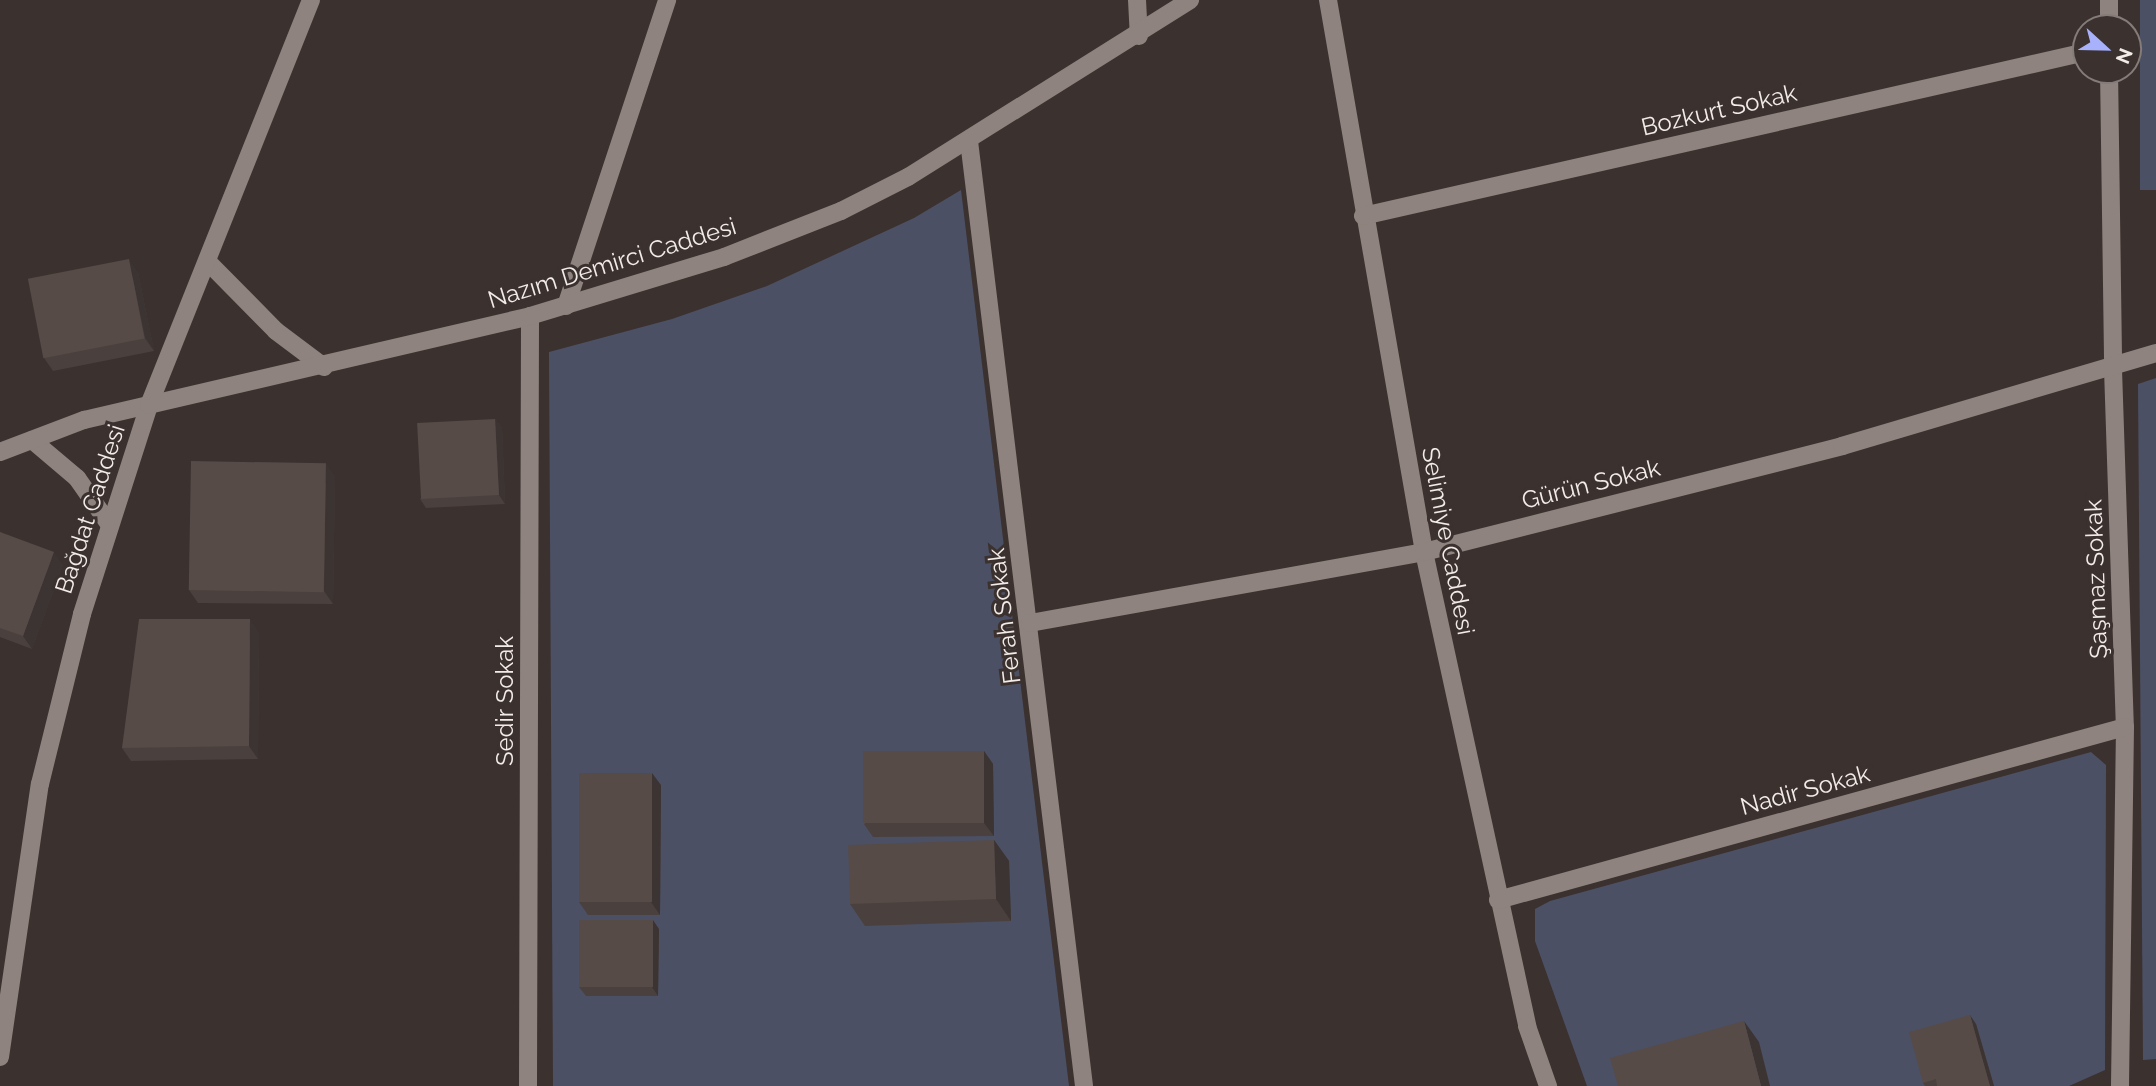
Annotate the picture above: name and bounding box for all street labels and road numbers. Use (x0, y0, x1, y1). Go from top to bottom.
street label: Bozkurt Sokak (1638, 78, 1800, 142)
street label: Nazım Demirci Caddesi (484, 211, 740, 315)
street label: Bağdat Caddesi (49, 421, 131, 597)
street label: Selimiye Caddesi (1416, 445, 1480, 637)
street label: Gürün Sokak (1519, 453, 1663, 515)
street label: Şaşmaz Sokak (2079, 499, 2113, 659)
street label: Ferah Sokak (981, 547, 1027, 685)
street label: Sedir Sokak (491, 636, 519, 766)
street label: Nadir Sokak (1737, 759, 1873, 821)

